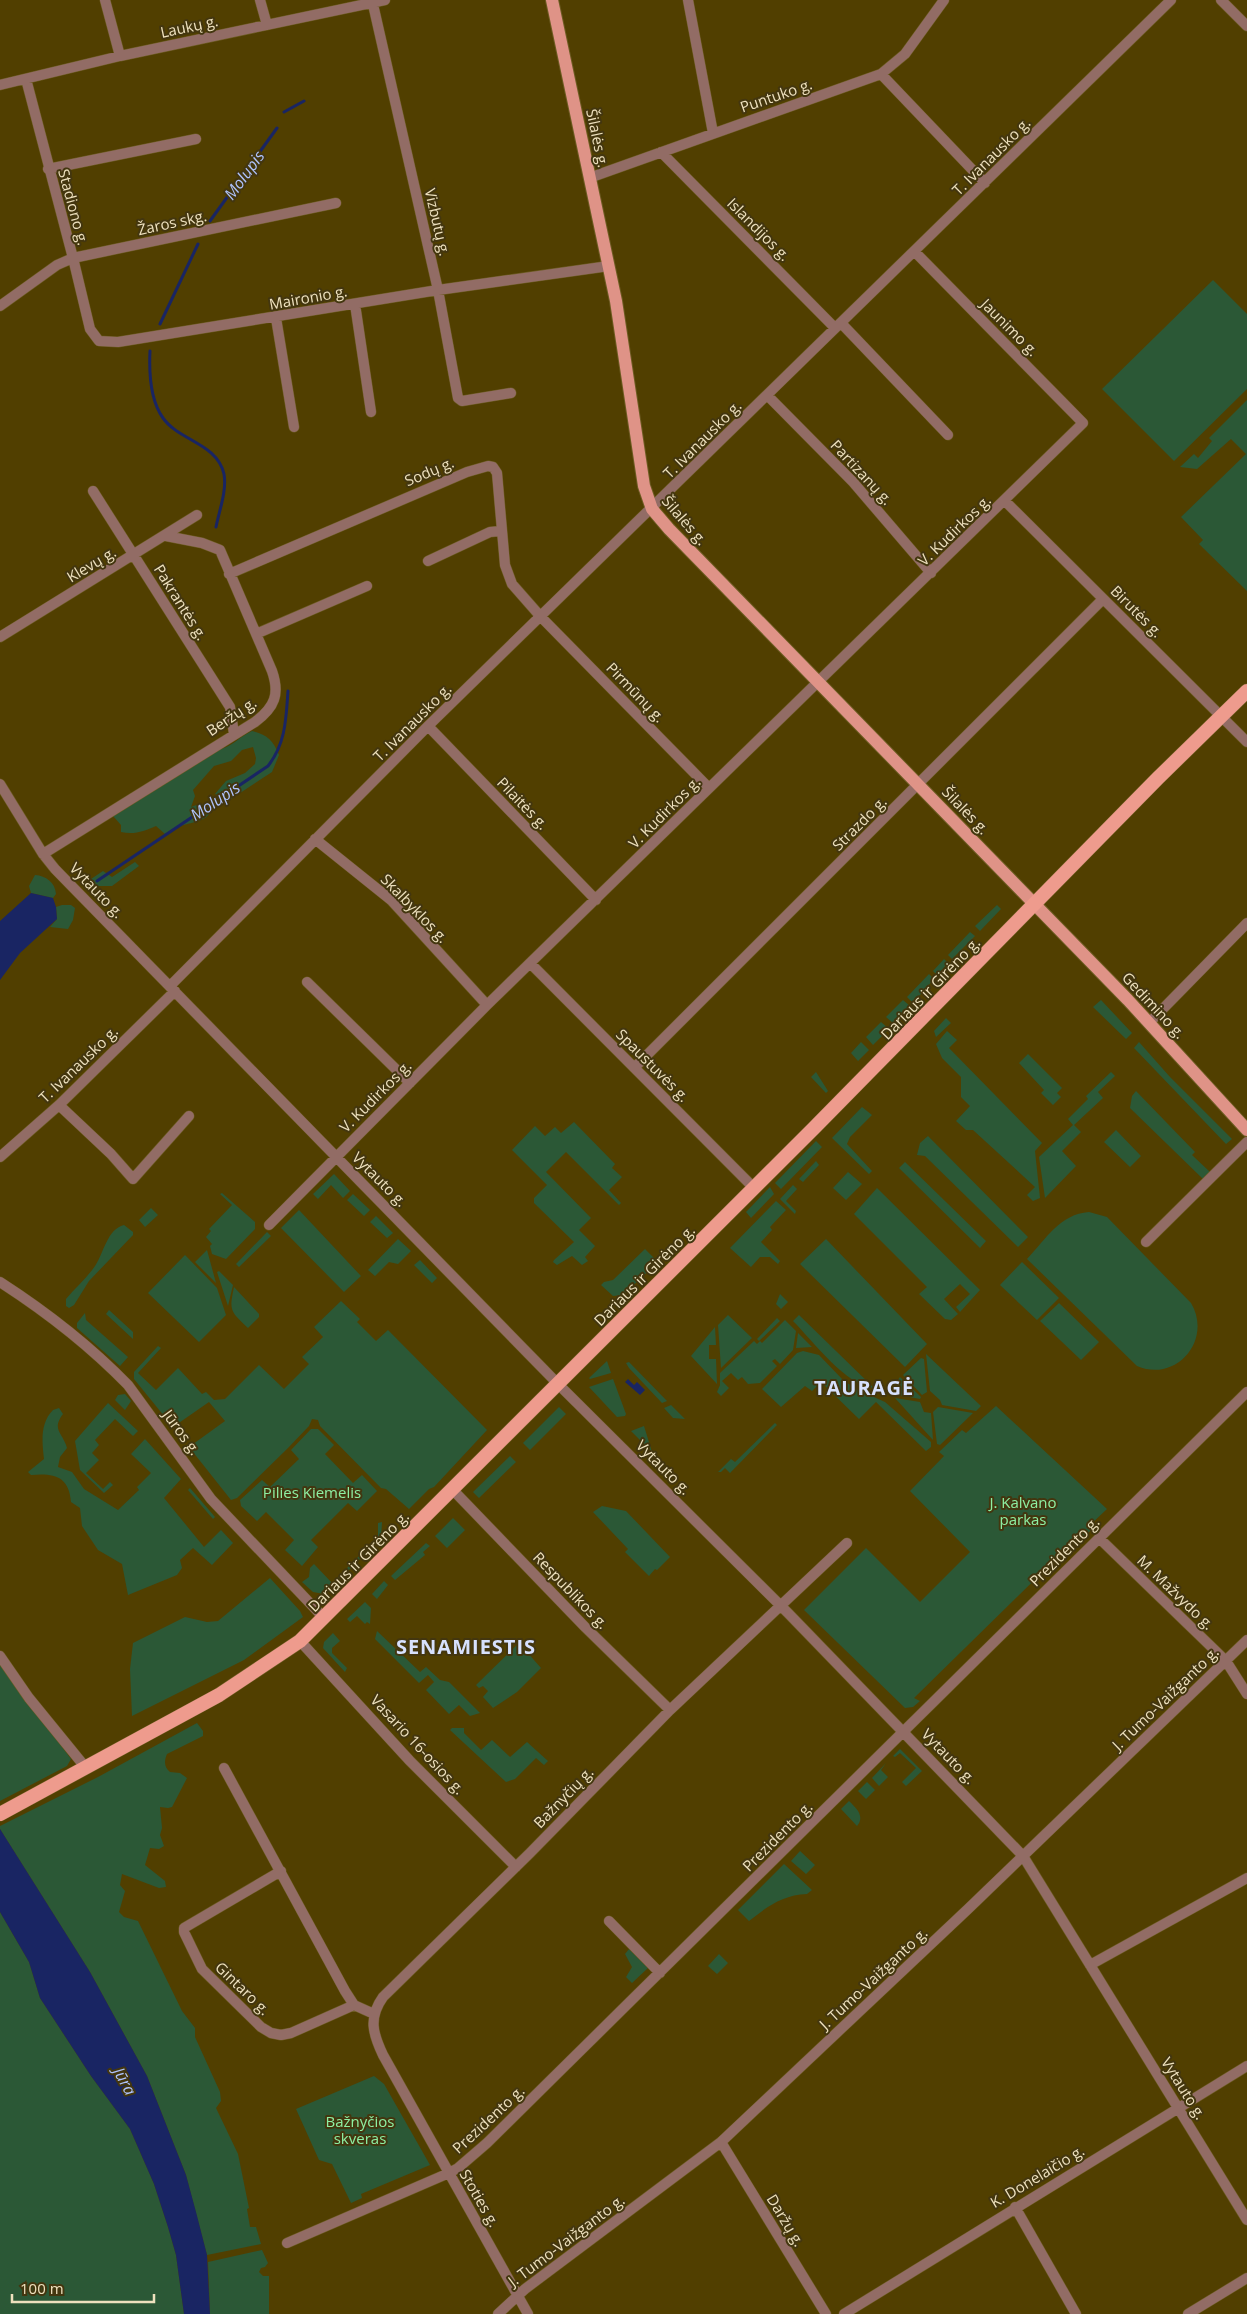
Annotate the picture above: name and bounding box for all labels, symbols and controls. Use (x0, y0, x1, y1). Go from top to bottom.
street label: Laukų g. (158, 10, 220, 42)
street label: Puntuko g. (737, 73, 815, 117)
street label: Šilalės g. (582, 107, 614, 169)
street label: T. Ivanausko g. (948, 113, 1034, 199)
water label: Molupis (219, 146, 269, 204)
street label: Stadiono g. (54, 167, 94, 247)
street label: Vizbutų g. (421, 186, 455, 258)
street label: Islandijos g. (723, 193, 795, 265)
street label: Žaros skg. (136, 205, 208, 239)
street label: Maironio g. (267, 280, 349, 314)
street label: Jaunimo g. (976, 293, 1043, 360)
street label: T. Ivanausko g. (659, 396, 745, 482)
street label: Partizanų g. (827, 435, 897, 509)
street label: Sodų g. (401, 452, 457, 490)
street label: V. Kudirkos g. (913, 490, 995, 570)
street label: Šilalės g. (658, 491, 712, 549)
street label: Klevų g. (63, 542, 119, 586)
street label: Pakrantės g. (150, 560, 212, 644)
street label: Birutės g. (1107, 581, 1167, 641)
street label: Pirmūnų g. (602, 658, 670, 726)
street label: T. Ivanausko g. (369, 679, 455, 765)
street label: Beržų g. (202, 692, 260, 740)
street label: Pilaitės g. (493, 772, 553, 834)
street label: V. Kudirkos g. (624, 772, 704, 852)
water label: Molupis (186, 776, 244, 826)
street label: Šilalės g. (938, 782, 994, 838)
street label: Strazdo g. (827, 791, 891, 855)
street label: Vytauto g. (66, 858, 128, 922)
street label: Skalbyklos g. (377, 869, 453, 947)
street label: Dariaus ir Girėno g. (876, 933, 984, 1043)
street label: Gedimino g. (1118, 967, 1190, 1043)
street label: T. Ivanausko g. (34, 1021, 122, 1107)
street label: Spaustuvės g. (612, 1024, 694, 1106)
street label: V. Kudirkos g. (335, 1056, 415, 1136)
street label: Vytauto g. (348, 1147, 412, 1211)
street label: Dariaus ir Girėno g. (589, 1220, 699, 1330)
district label: TAURAGĖ (814, 1374, 914, 1401)
street label: Jūros g. (158, 1404, 205, 1459)
street label: Vytauto g. (632, 1435, 696, 1499)
park label: Pilies Kiemelis (263, 1482, 361, 1502)
park label: J. Kalvano parkas (987, 1492, 1057, 1529)
street label: Dariaus ir Girėno g. (303, 1506, 413, 1616)
street label: Prezidento g. (1025, 1512, 1103, 1590)
street label: Respublikos g. (529, 1547, 613, 1633)
street label: M. Mažvydo g. (1133, 1550, 1219, 1634)
district label: SENAMIESTIS (396, 1633, 536, 1660)
street label: J. Tumo-Vaižganto g. (1106, 1642, 1223, 1756)
street label: Vasario 16-osios g. (366, 1690, 470, 1798)
street label: Vytauto g. (918, 1724, 980, 1788)
street label: Bažnyčių g. (529, 1762, 597, 1832)
street label: Prezidento g. (738, 1797, 816, 1875)
street label: J. Tumo-Vaižganto g. (813, 1923, 931, 2035)
street label: Gintaro g. (211, 1957, 275, 2019)
street label: Vytauto g. (1157, 2053, 1211, 2123)
water label: Jūra (107, 2060, 142, 2099)
street label: Prezidento g. (448, 2080, 528, 2158)
park label: Bažnyčios skveras (326, 2111, 394, 2148)
street label: K. Donelaičio g. (986, 2140, 1088, 2212)
street label: Stoties g. (456, 2166, 504, 2230)
street label: J. Tumo-Vaižganto g. (502, 2190, 628, 2292)
street label: Daržų g. (763, 2190, 809, 2250)
scale bar (12, 2272, 155, 2304)
text: 100 m (20, 2278, 64, 2298)

